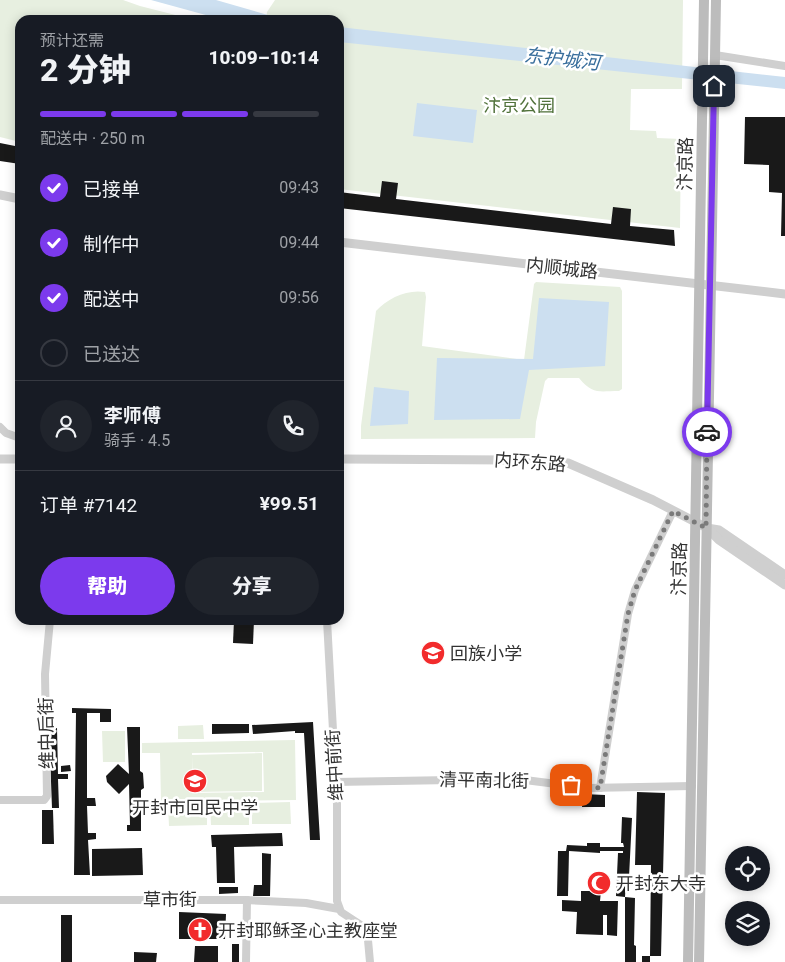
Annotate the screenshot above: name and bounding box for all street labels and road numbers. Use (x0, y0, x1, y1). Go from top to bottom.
street label: 汴京路 (674, 137, 696, 191)
street label: 内顺城路 (525, 254, 599, 282)
street label: 内环东路 (493, 449, 567, 475)
street label: 汴京路 (668, 542, 690, 596)
street label: 维中后街 (35, 697, 57, 769)
street label: 维中前街 (322, 728, 346, 802)
street label: 清平南北街 (439, 769, 529, 791)
street label: 草市街 (143, 889, 197, 910)

